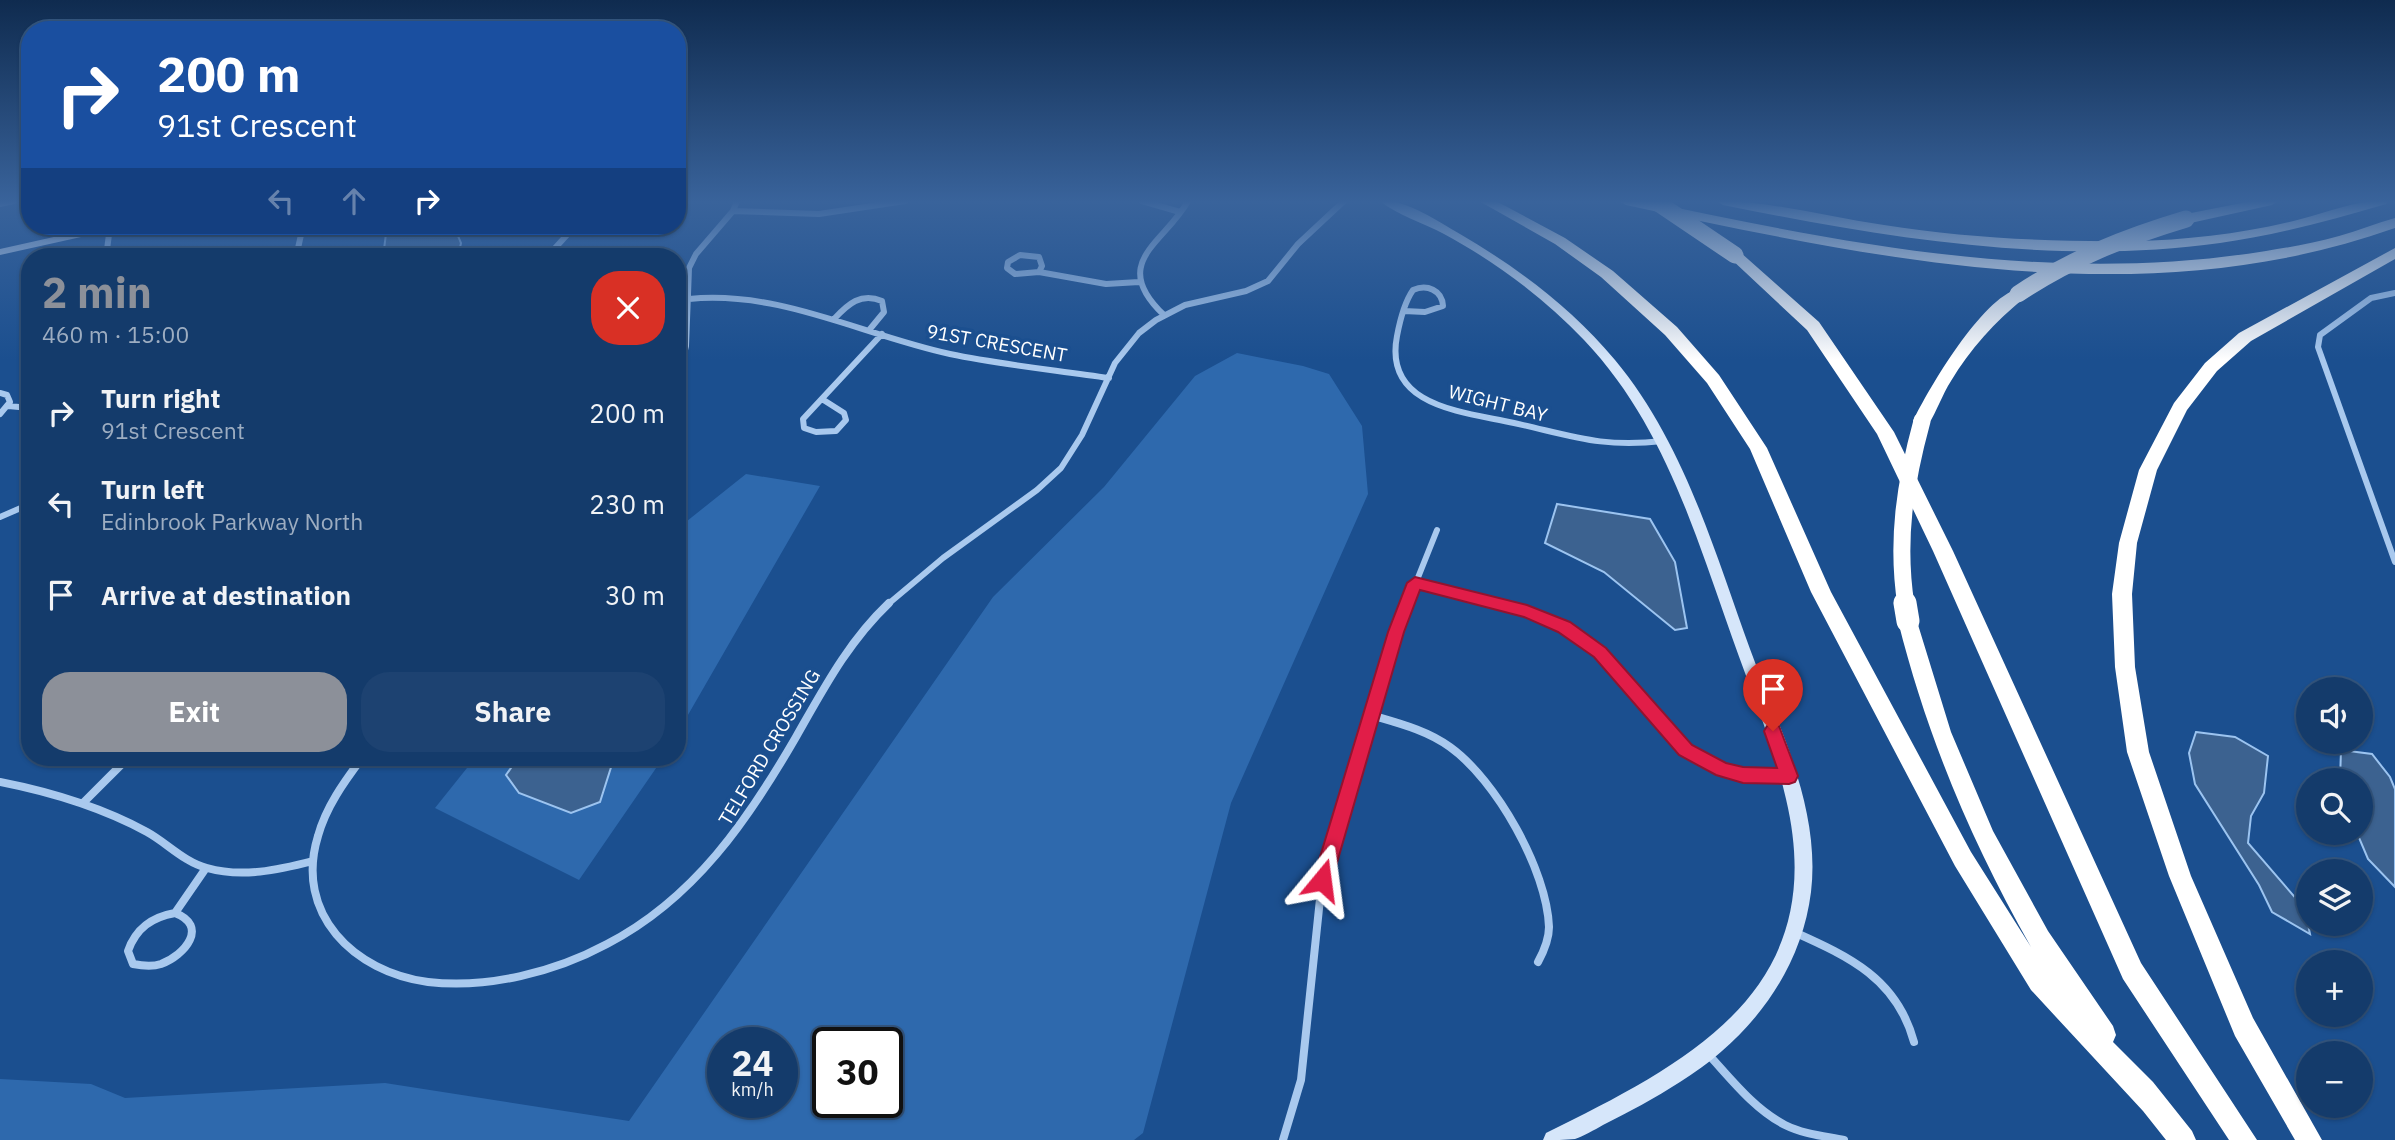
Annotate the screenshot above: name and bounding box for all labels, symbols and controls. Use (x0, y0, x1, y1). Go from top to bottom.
text: 200 m (157, 42, 301, 105)
icon: right (42, 49, 133, 140)
text: 91st Crescent (157, 104, 357, 146)
icon: left (262, 182, 300, 220)
icon: ahead (335, 182, 373, 220)
icon: right (408, 182, 446, 220)
text: 2 min (42, 265, 152, 320)
button: close (591, 271, 665, 345)
text: 460 m · 15:00 (42, 319, 189, 349)
street label: 91ST CRESCENT (925, 319, 1069, 367)
street label: WIGHT BAY (1446, 379, 1551, 427)
text: Turn right (101, 381, 220, 415)
icon: right (42, 394, 80, 432)
text: 200 m (589, 396, 665, 430)
text: 91st Crescent (101, 415, 245, 445)
text: Turn left (101, 472, 204, 506)
icon: left (42, 485, 80, 523)
text: 230 m (589, 487, 665, 521)
text: Edinbrook Parkway North (101, 506, 363, 536)
icon: arrive (42, 576, 80, 614)
text: Arrive at destination (101, 578, 351, 612)
text: 30 m (605, 578, 665, 612)
pin (1743, 659, 1803, 731)
street label: TELFORD CROSSING (713, 665, 825, 829)
icon: arrive (1754, 670, 1792, 708)
button: Exit (42, 672, 347, 752)
button: Share (361, 672, 665, 752)
map controls (2296, 677, 2373, 1118)
button: sound (2296, 677, 2373, 754)
button: search (2296, 768, 2373, 845)
position arrow (1285, 843, 1359, 917)
button: layers (2296, 859, 2373, 936)
button: + (2296, 950, 2373, 1027)
speed limit sign: 30 (812, 1027, 903, 1118)
text: 24 (731, 1040, 774, 1086)
button: − (2296, 1041, 2373, 1118)
text: km/h (731, 1078, 774, 1101)

